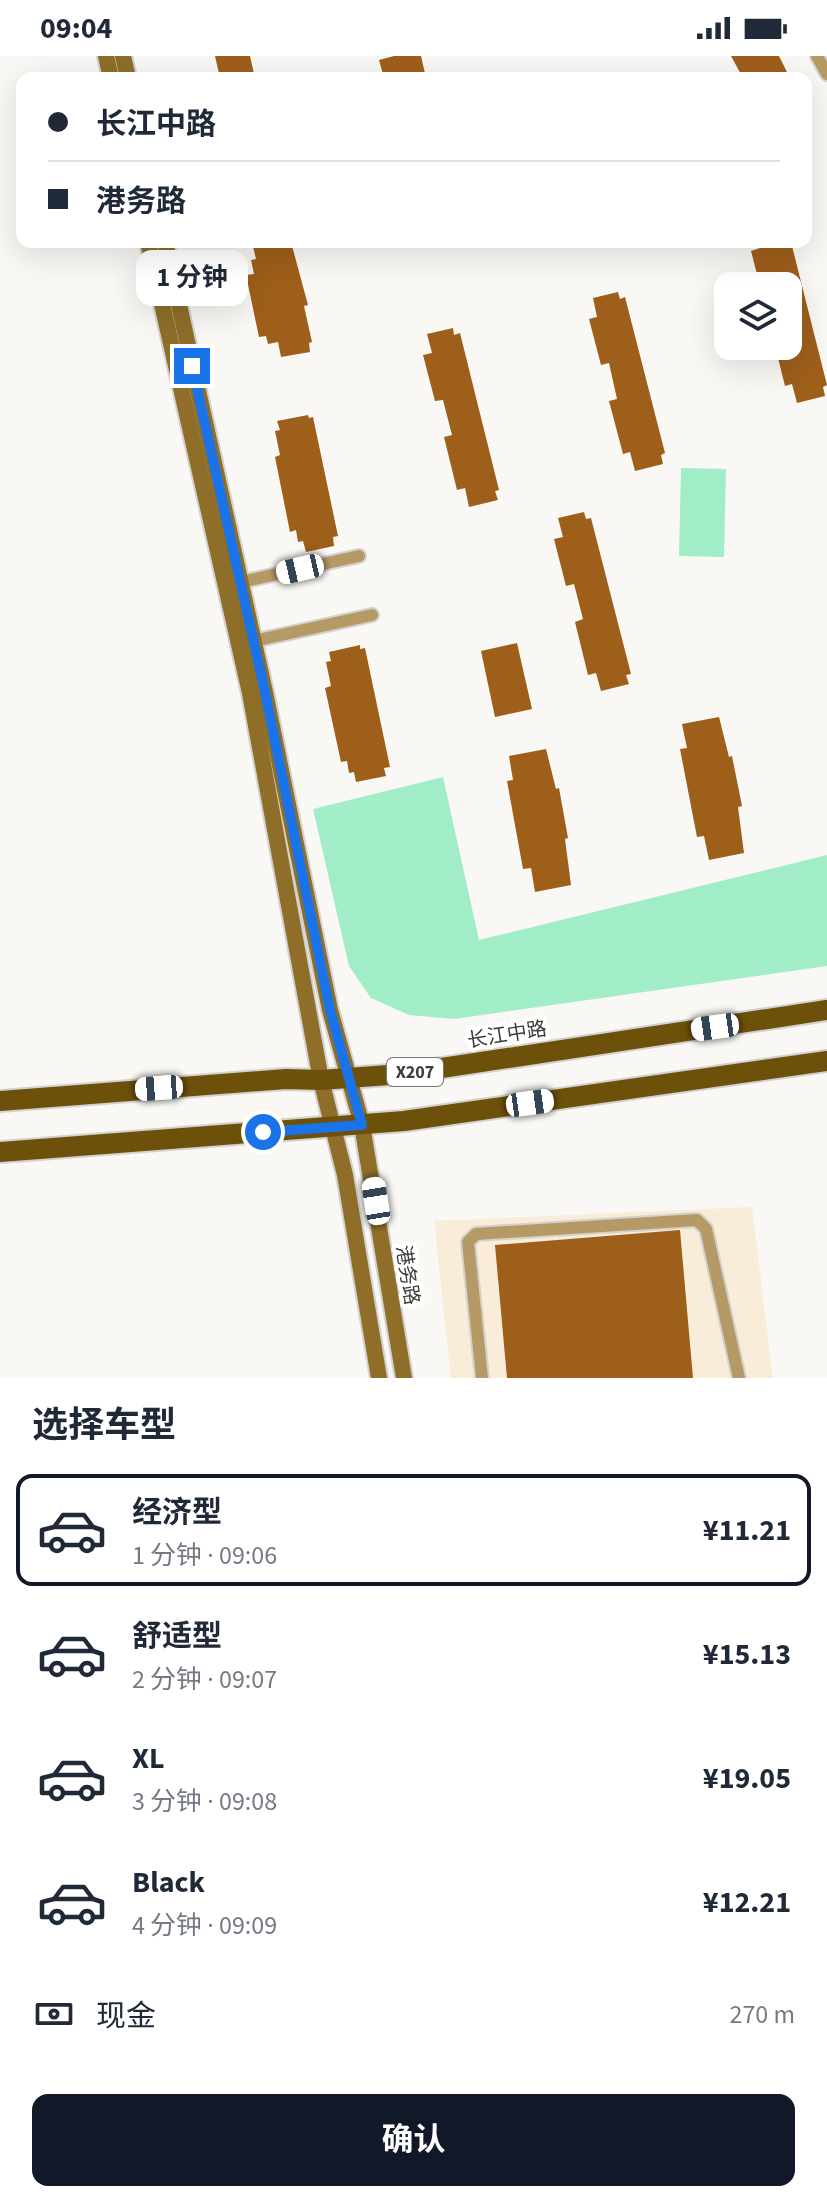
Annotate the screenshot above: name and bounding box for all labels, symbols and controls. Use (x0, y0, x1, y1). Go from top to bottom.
text: 09:04 (40, 7, 112, 50)
text: 长江中路 (96, 103, 216, 146)
text: 港务路 (96, 180, 186, 223)
callout: 1 分钟 (136, 250, 248, 306)
text: 1 分钟 (157, 259, 227, 296)
map controls (714, 272, 802, 360)
button: layers (714, 272, 802, 360)
route end (174, 348, 210, 384)
car (274, 552, 326, 586)
car (690, 1012, 740, 1042)
street label: 长江中路 (465, 1015, 549, 1055)
road number: X207 (387, 1058, 443, 1086)
car (134, 1074, 184, 1102)
car (505, 1088, 555, 1118)
route start (245, 1114, 281, 1150)
car (360, 1175, 392, 1227)
street label: 港务路 (388, 1243, 426, 1307)
text: 选择车型 (32, 1400, 176, 1451)
text: 经济型 (132, 1491, 222, 1534)
icon: car (36, 1494, 108, 1566)
text: ¥11.21 (703, 1509, 791, 1552)
text: 1 分钟 · 09:06 (132, 1537, 277, 1574)
text: 舒适型 (132, 1615, 222, 1658)
icon: car (36, 1618, 108, 1690)
text: ¥15.13 (703, 1633, 791, 1676)
text: 2 分钟 · 09:07 (132, 1661, 277, 1698)
text: XL (132, 1737, 165, 1780)
icon: car (36, 1742, 108, 1814)
text: ¥19.05 (703, 1757, 791, 1800)
text: 3 分钟 · 09:08 (132, 1783, 277, 1820)
text: Black (132, 1861, 205, 1904)
icon: car (36, 1866, 108, 1938)
text: ¥12.21 (703, 1881, 791, 1924)
text: 4 分钟 · 09:09 (132, 1907, 277, 1944)
icon: cash (32, 1992, 76, 2036)
text: 现金 (96, 1995, 156, 2038)
text: 270 m (729, 1996, 795, 2033)
button: 确认 (32, 2094, 795, 2186)

